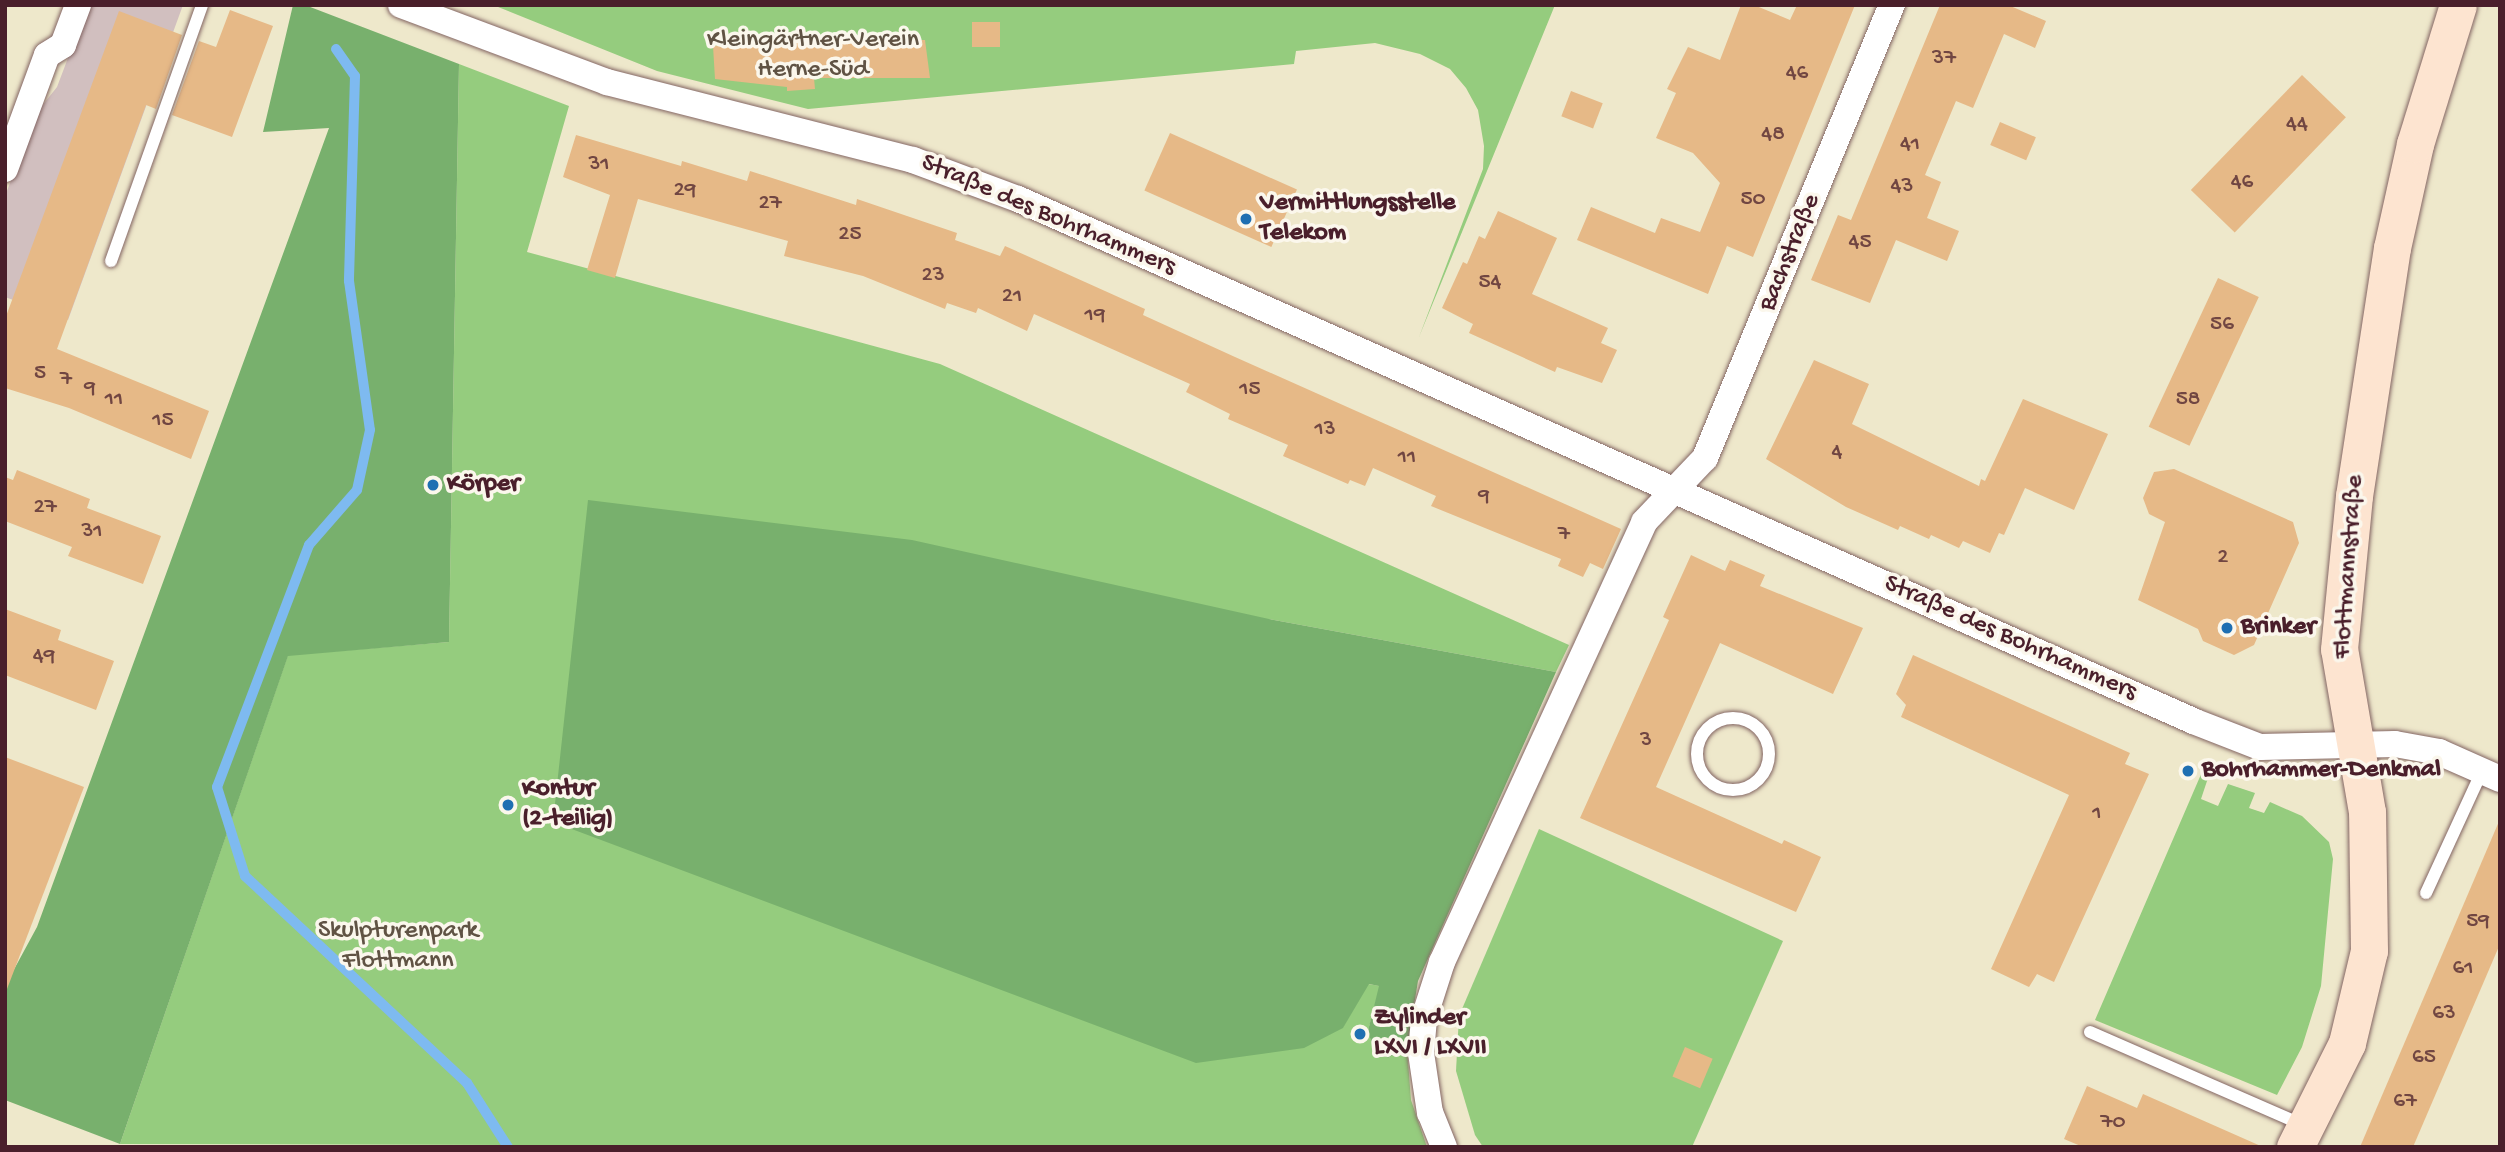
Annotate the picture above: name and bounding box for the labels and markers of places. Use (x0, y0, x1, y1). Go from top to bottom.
place label: Vermittlungsstelle Telekom (1260, 188, 1456, 249)
marker: Vermittlungsstelle Telekom (1238, 211, 1254, 227)
place label: Körper (447, 469, 519, 501)
marker: Körper (425, 477, 441, 493)
place label: Brinker (2241, 612, 2316, 644)
marker: Brinker (2219, 620, 2235, 636)
place label: Bohrhammer-Denkmal (2202, 755, 2441, 787)
marker: Bohrhammer-Denkmal (2180, 763, 2196, 779)
place label: Kontur (2-teilig) (522, 774, 613, 836)
marker: Kontur (2-teilig) (500, 797, 516, 813)
place label: Zylinder LXVI / LXVII (1374, 1003, 1487, 1064)
marker: Zylinder LXVI / LXVII (1352, 1026, 1368, 1042)

